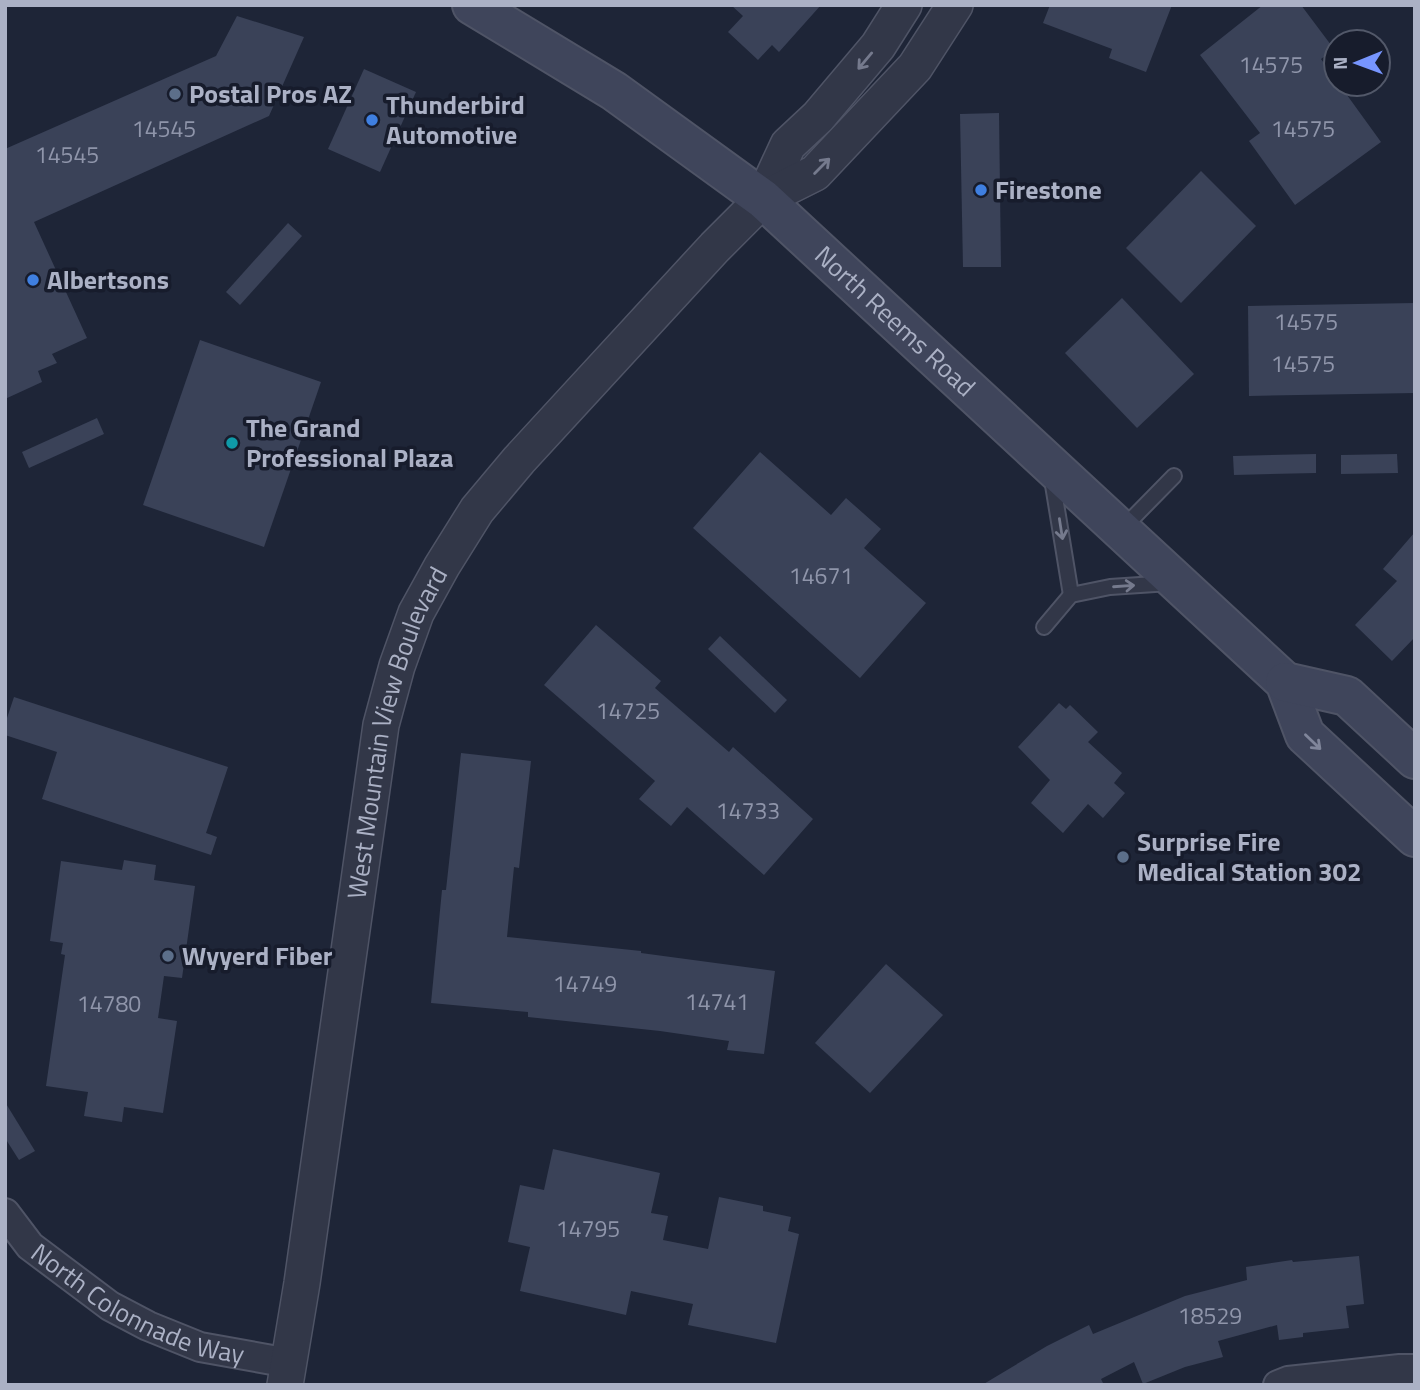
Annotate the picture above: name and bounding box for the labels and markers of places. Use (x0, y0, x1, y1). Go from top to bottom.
place label: Postal Pros AZ (189, 74, 352, 113)
place label: Thunderbird Automotive (386, 85, 525, 154)
marker: Postal Pros AZ (167, 86, 183, 102)
marker: Thunderbird Automotive (364, 112, 380, 128)
place label: Firestone (995, 170, 1102, 209)
marker: Firestone (973, 182, 989, 198)
place label: Albertsons (47, 260, 169, 299)
marker: Albertsons (25, 272, 41, 288)
place label: The Grand Professional Plaza (246, 408, 453, 477)
marker: The Grand Professional Plaza (224, 435, 240, 451)
place label: Surprise Fire Medical Station 302 (1137, 822, 1362, 891)
marker: Surprise Fire Medical Station 302 (1115, 849, 1131, 865)
place label: Wyyerd Fiber (182, 936, 333, 975)
marker: Wyyerd Fiber (160, 948, 176, 964)

